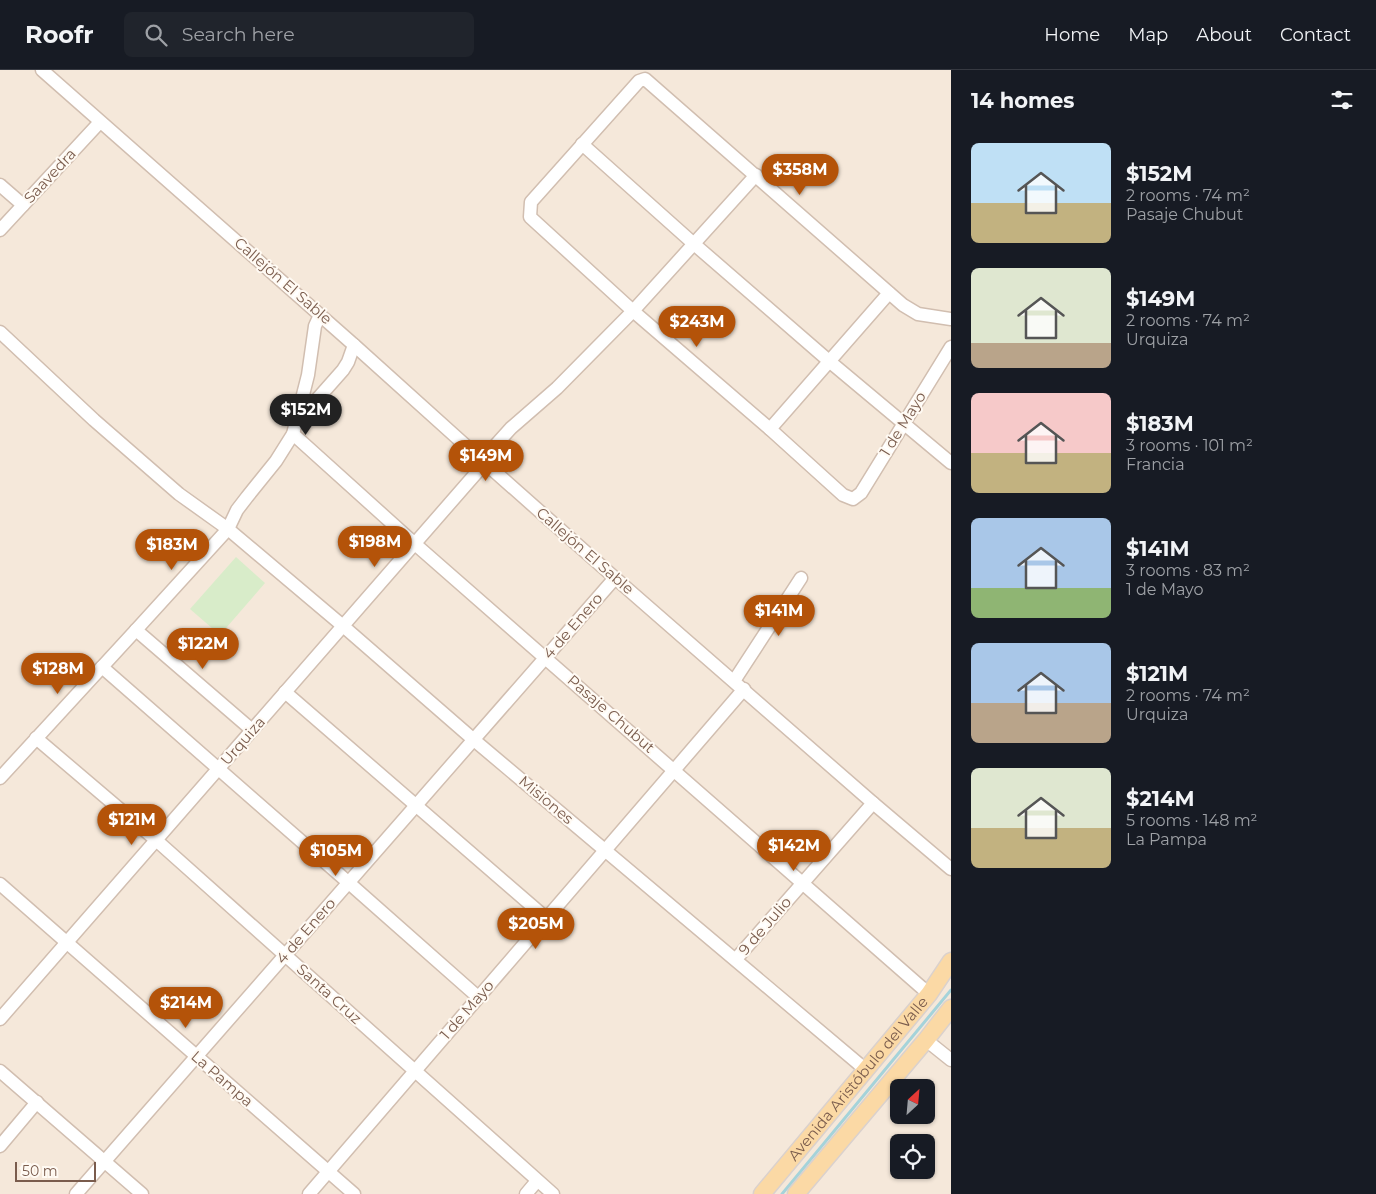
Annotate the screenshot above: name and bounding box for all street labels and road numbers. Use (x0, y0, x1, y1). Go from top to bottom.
street label: Saavedra (19, 144, 80, 207)
street label: Callejón El Sable (231, 233, 336, 328)
street label: 1 de Mayo (875, 388, 930, 460)
street label: Callejón El Sable (533, 503, 638, 598)
street label: 4 de Enero (539, 589, 607, 663)
street label: Pasaje Chubut (564, 670, 659, 757)
street label: Urquiza (216, 712, 269, 769)
street label: Misiones (515, 771, 578, 828)
street label: 9 de Julio (734, 893, 795, 959)
street label: 4 de Enero (272, 894, 340, 968)
street label: Santa Cruz (293, 959, 366, 1028)
street label: 1 de Mayo (436, 976, 498, 1043)
street label: Avenida Aristóbulo del Valle (784, 993, 932, 1165)
street label: La Pampa (187, 1047, 257, 1111)

